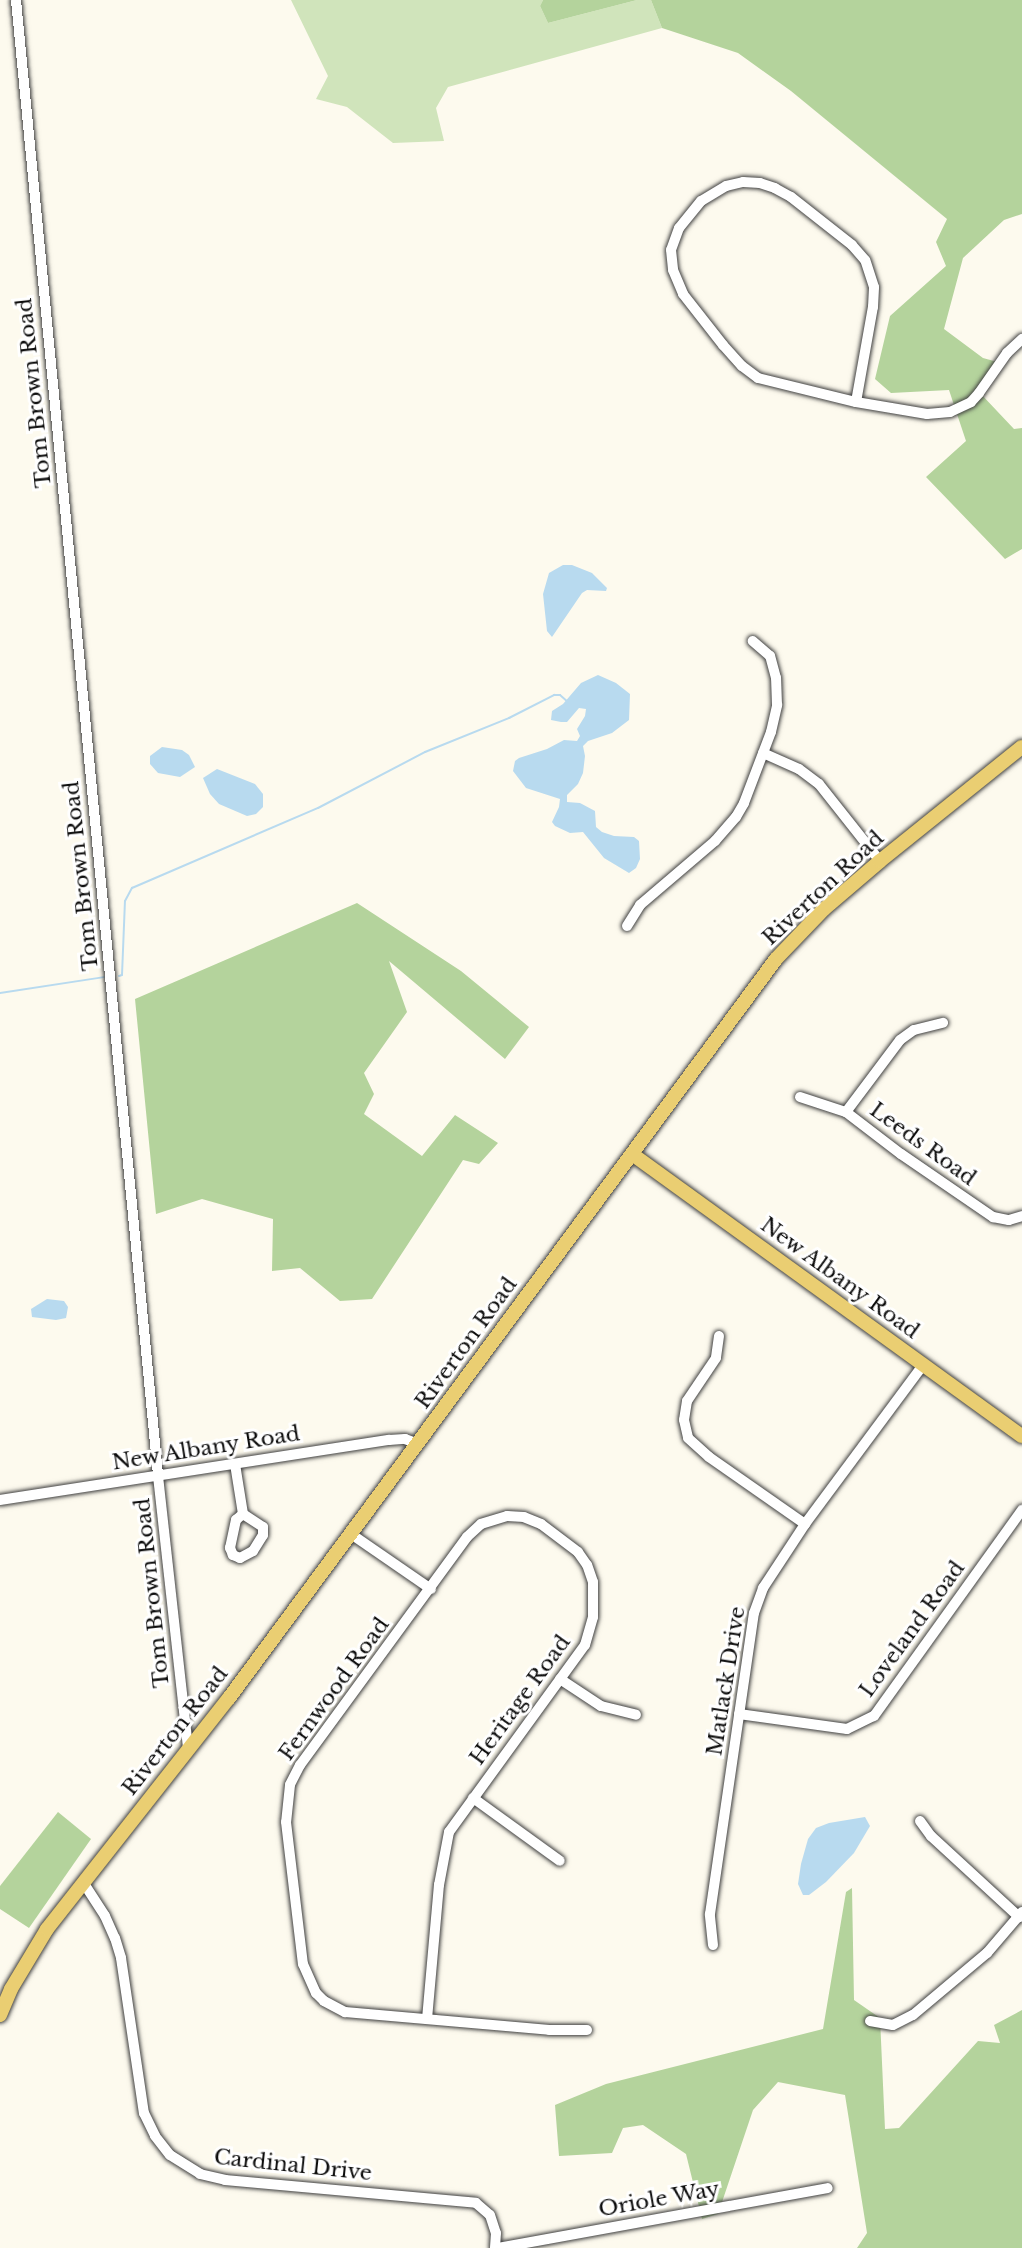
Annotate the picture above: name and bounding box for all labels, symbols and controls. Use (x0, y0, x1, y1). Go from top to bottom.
street label: Tom Brown Road (12, 297, 56, 489)
street label: Tom Brown Road (59, 780, 103, 972)
street label: Riverton Road (757, 826, 889, 950)
street label: Leeds Road (865, 1097, 981, 1191)
street label: New Albany Road (755, 1211, 925, 1345)
street label: Riverton Road (410, 1272, 522, 1414)
street label: New Albany Road (109, 1421, 303, 1475)
street label: Tom Brown Road (130, 1497, 174, 1689)
street label: Loveland Road (854, 1556, 970, 1702)
street label: Matlack Drive (702, 1604, 750, 1758)
street label: Fernwood Road (274, 1613, 394, 1765)
street label: Heritage Road (465, 1630, 575, 1770)
street label: Riverton Road (117, 1662, 233, 1800)
street label: Cardinal Drive (213, 2144, 373, 2186)
street label: Oriole Way (596, 2176, 722, 2222)

